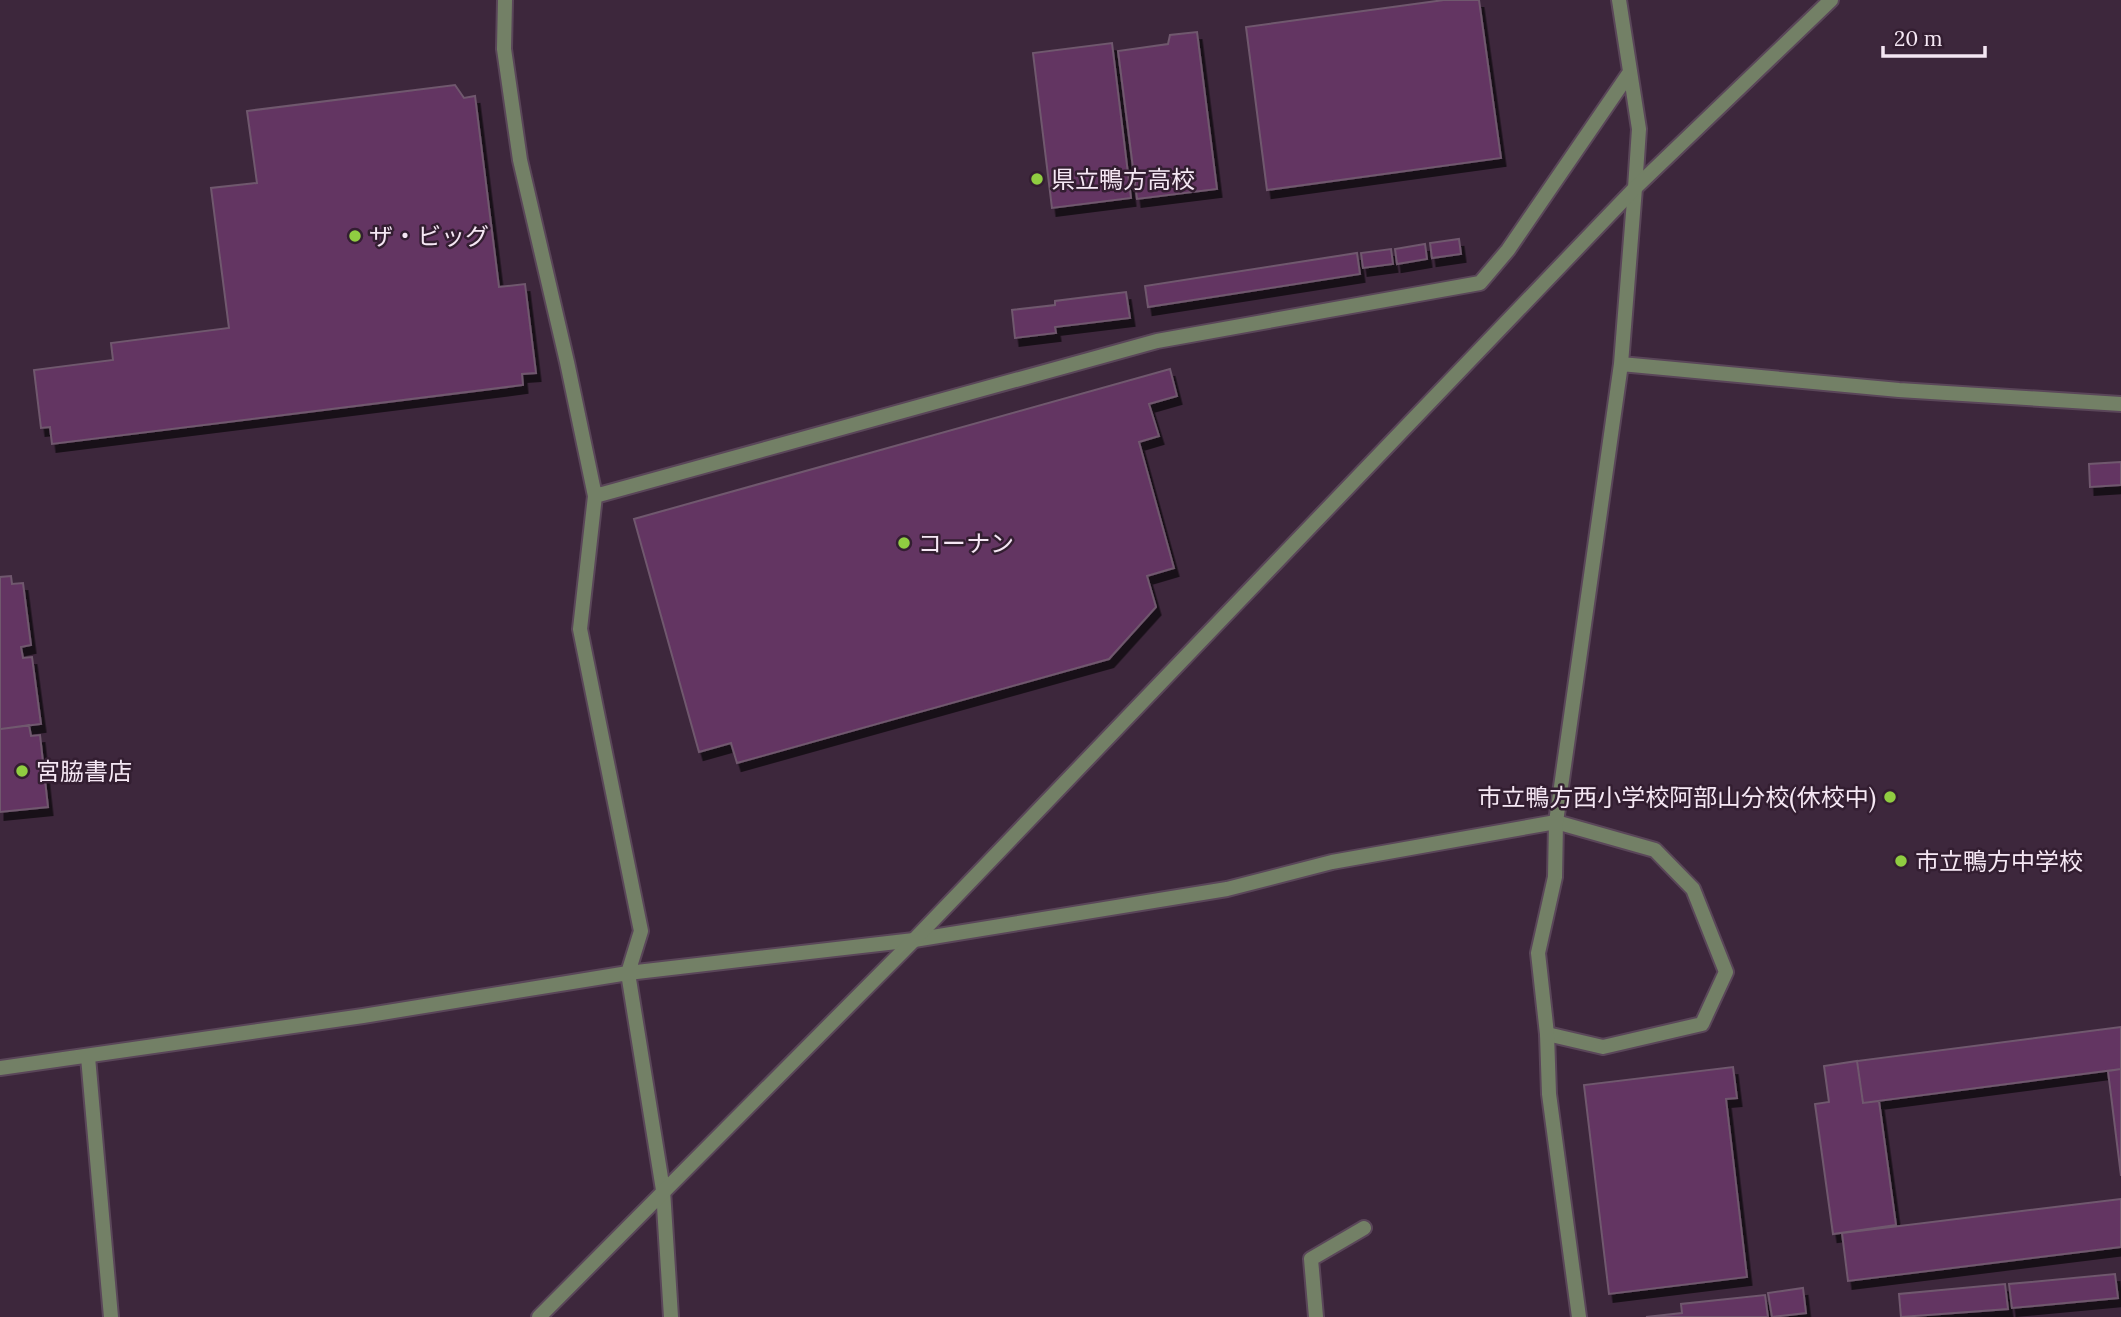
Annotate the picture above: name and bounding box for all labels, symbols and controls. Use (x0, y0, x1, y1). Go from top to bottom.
scale bar (1883, 14, 1984, 58)
text: 20 m (1894, 25, 1943, 52)
place label: 県立鴨方高校 (1051, 164, 1195, 195)
marker: 県立鴨方高校 (1029, 171, 1045, 187)
place label: ザ・ビッグ (369, 221, 489, 252)
marker: ザ・ビッグ (347, 228, 363, 244)
place label: コーナン (918, 528, 1014, 559)
marker: コーナン (896, 535, 912, 551)
place label: 宮脇書店 (36, 756, 132, 787)
marker: 宮脇書店 (14, 763, 30, 779)
place label: 市立鴨方西小学校阿部山分校(休校中) (1477, 782, 1876, 813)
marker: 市立鴨方西小学校阿部山分校(休校中) (1882, 789, 1898, 805)
place label: 市立鴨方中学校 (1915, 846, 2083, 877)
marker: 市立鴨方中学校 (1893, 853, 1909, 869)

